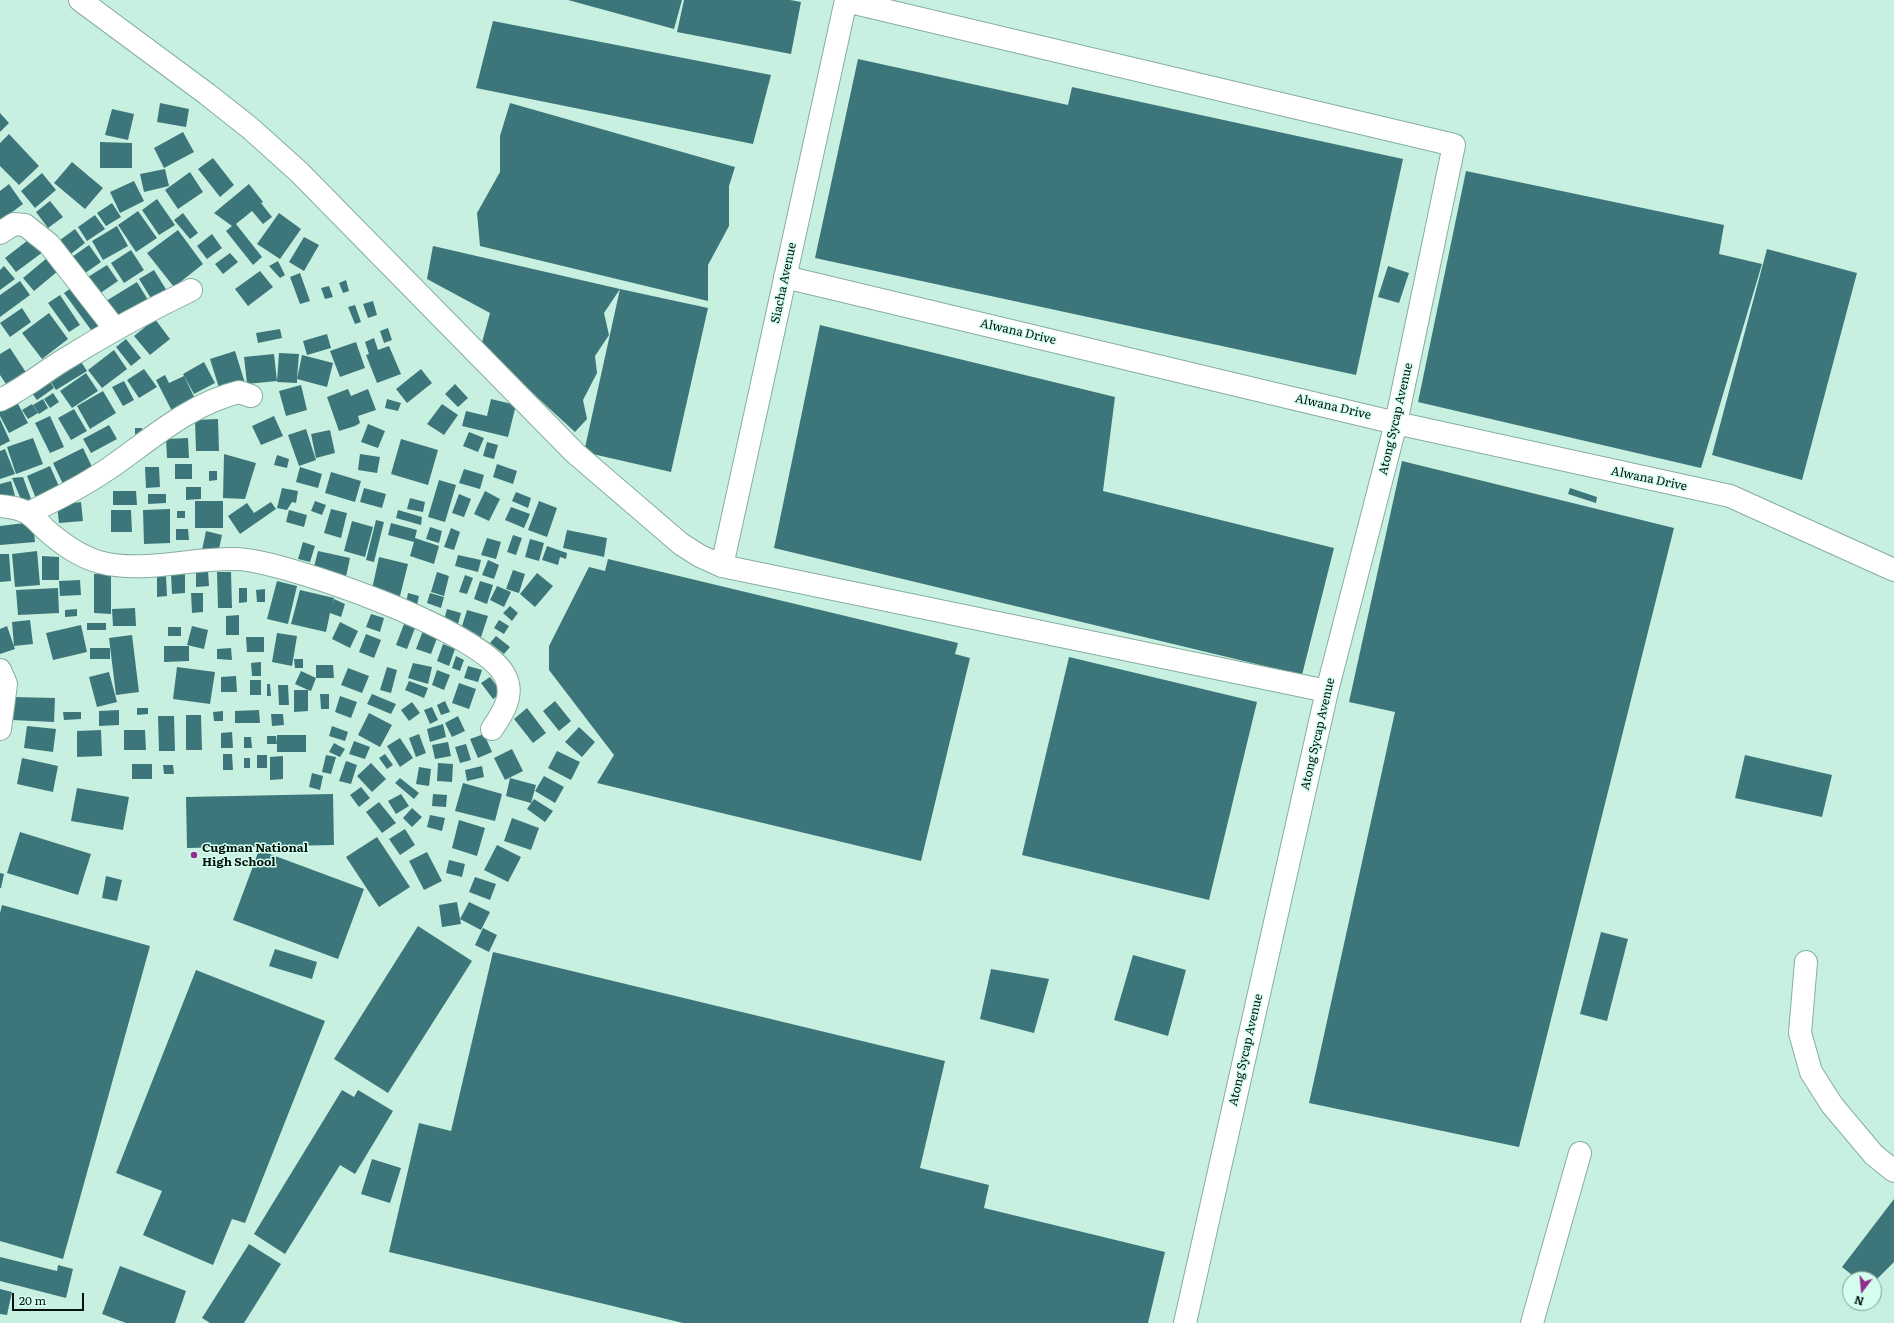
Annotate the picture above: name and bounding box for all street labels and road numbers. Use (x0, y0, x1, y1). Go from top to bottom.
street label: Siacha Avenue (768, 241, 800, 325)
street label: Alwana Drive (979, 316, 1057, 348)
street label: Atong Sycap Avenue (1376, 361, 1416, 477)
street label: Alwana Drive (1294, 391, 1372, 423)
street label: Alwana Drive (1610, 464, 1688, 494)
street label: Atong Sycap Avenue (1298, 676, 1338, 792)
street label: Atong Sycap Avenue (1226, 992, 1266, 1108)

